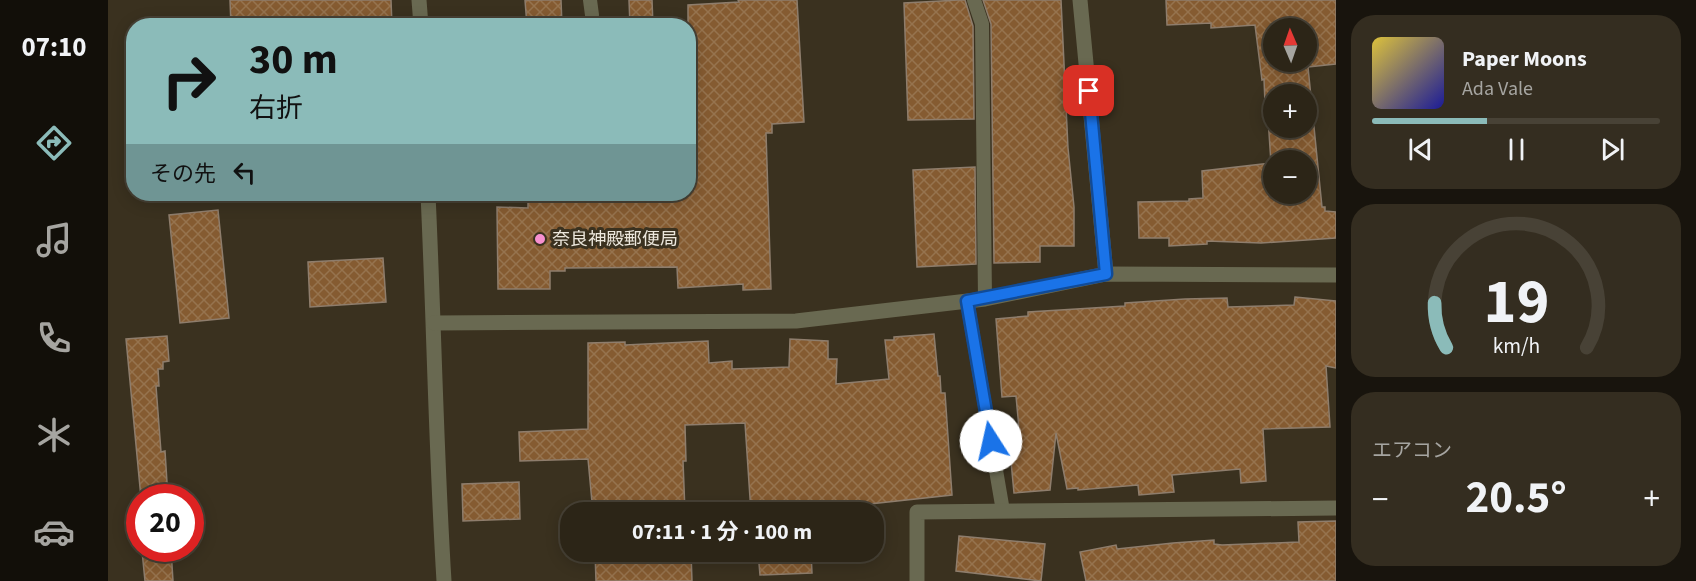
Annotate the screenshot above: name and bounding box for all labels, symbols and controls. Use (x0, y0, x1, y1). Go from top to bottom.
north arrow (1263, 18, 1317, 72)
map controls (1263, 18, 1317, 204)
text: 07:10 (21, 28, 87, 67)
text: 30 m (249, 30, 338, 90)
icon: right (150, 42, 228, 120)
text: Paper Moons (1462, 43, 1587, 75)
pin (1063, 65, 1114, 116)
icon: arrive (1072, 74, 1105, 107)
text: Ada Vale (1462, 75, 1533, 103)
button: + (1263, 84, 1317, 138)
text: 右折 (249, 89, 303, 128)
icon: directions (33, 122, 75, 164)
icon: previous (1404, 133, 1437, 166)
icon: pause (1500, 133, 1533, 166)
icon: next (1596, 133, 1629, 166)
button: − (1263, 150, 1317, 204)
icon: left (228, 156, 261, 189)
text: その先 (150, 158, 216, 190)
icon: music (33, 219, 75, 261)
place label: 奈良神殿郵便局 (552, 227, 678, 252)
marker: 奈良神殿郵便局 (533, 232, 547, 246)
text: 19 (1483, 258, 1549, 347)
icon: phone (33, 317, 75, 359)
text: km/h (1492, 331, 1540, 362)
position arrow (959, 409, 1023, 473)
icon: climate (33, 414, 75, 456)
text: エアコン (1372, 437, 1452, 465)
text: 20.5° (1465, 466, 1567, 530)
text: − (1372, 476, 1388, 523)
text: + (1644, 476, 1660, 523)
speed limit sign: 20 (126, 484, 204, 562)
icon: car (33, 511, 75, 553)
text: 07:11 · 1 分 · 100 m (632, 516, 812, 548)

